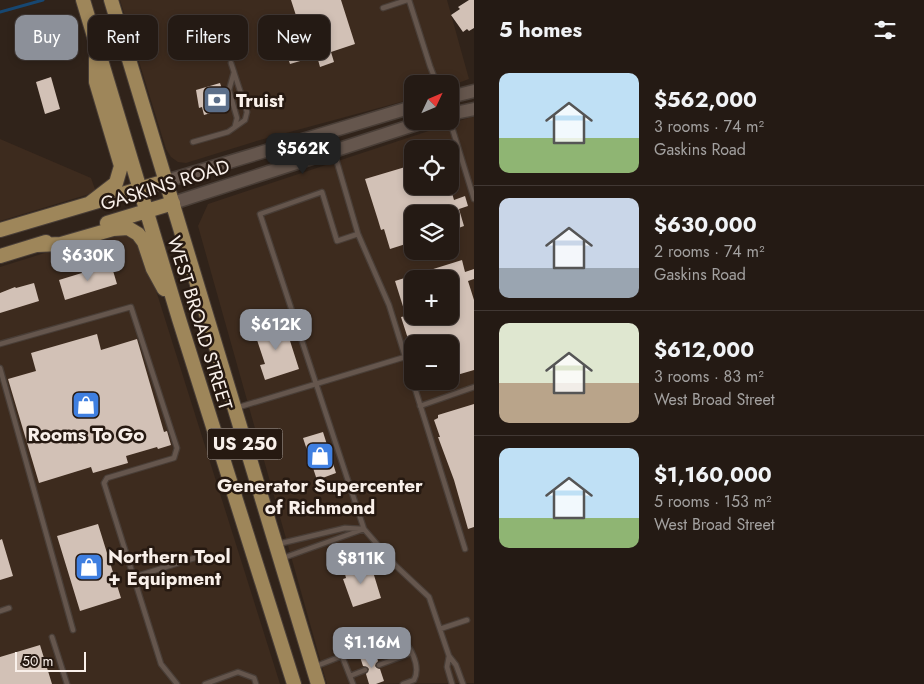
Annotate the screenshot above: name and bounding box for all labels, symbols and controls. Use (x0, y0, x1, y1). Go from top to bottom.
chip: Buy (15, 15, 78, 60)
chip: Rent (88, 15, 158, 60)
chip: Filters (168, 15, 248, 60)
chip: New (258, 15, 330, 60)
text: 5 homes (499, 15, 582, 45)
icon: filters (871, 16, 899, 44)
north arrow (404, 75, 459, 130)
map controls (404, 75, 459, 390)
bank icon: Truist (202, 85, 232, 115)
text: $562,000 (654, 85, 757, 115)
place label: Truist (236, 87, 284, 114)
icon: home (539, 93, 599, 153)
text: 3 rooms · 74 m² (654, 115, 764, 138)
pin: $562K (268, 132, 338, 175)
text: $562K (277, 137, 329, 160)
text: Gaskins Road (654, 138, 746, 161)
button: locate (404, 140, 459, 195)
street label: GASKINS ROAD (97, 152, 233, 217)
button: layers (404, 205, 459, 260)
text: $630,000 (654, 210, 757, 240)
icon: home (539, 218, 599, 278)
street label: WEST BROAD STREET (161, 233, 239, 413)
pin: $630K (53, 240, 123, 282)
text: 2 rooms · 74 m² (654, 240, 765, 263)
text: $630K (62, 244, 114, 267)
text: Gaskins Road (654, 263, 746, 286)
button: + (404, 270, 459, 325)
pin: $612K (241, 308, 311, 351)
text: $612K (251, 313, 301, 336)
button: − (404, 335, 459, 390)
text: $612,000 (654, 335, 754, 365)
icon: home (539, 343, 599, 403)
text: 3 rooms · 83 m² (654, 365, 764, 388)
text: West Broad Street (654, 388, 775, 411)
shop icon: Rooms To Go (71, 390, 101, 420)
place label: Rooms To Go (27, 421, 145, 448)
road number: US 250 (208, 428, 282, 459)
shop icon: Generator Supercenter of Richmond (305, 441, 335, 471)
text: $1,160,000 (654, 460, 772, 490)
icon: home (539, 468, 599, 528)
place label: Generator Supercenter of Richmond (217, 472, 423, 521)
text: 5 rooms · 153 m² (654, 490, 772, 513)
text: West Broad Street (654, 513, 775, 536)
pin: $811K (326, 542, 396, 585)
place label: Northern Tool + Equipment (108, 543, 231, 592)
text: $811K (337, 547, 385, 570)
shop icon: Northern Tool + Equipment (74, 552, 104, 582)
pin: $1.16M (331, 626, 413, 669)
text: $1.16M (344, 631, 400, 654)
scale bar (15, 649, 86, 672)
text: 50 m (22, 651, 53, 671)

